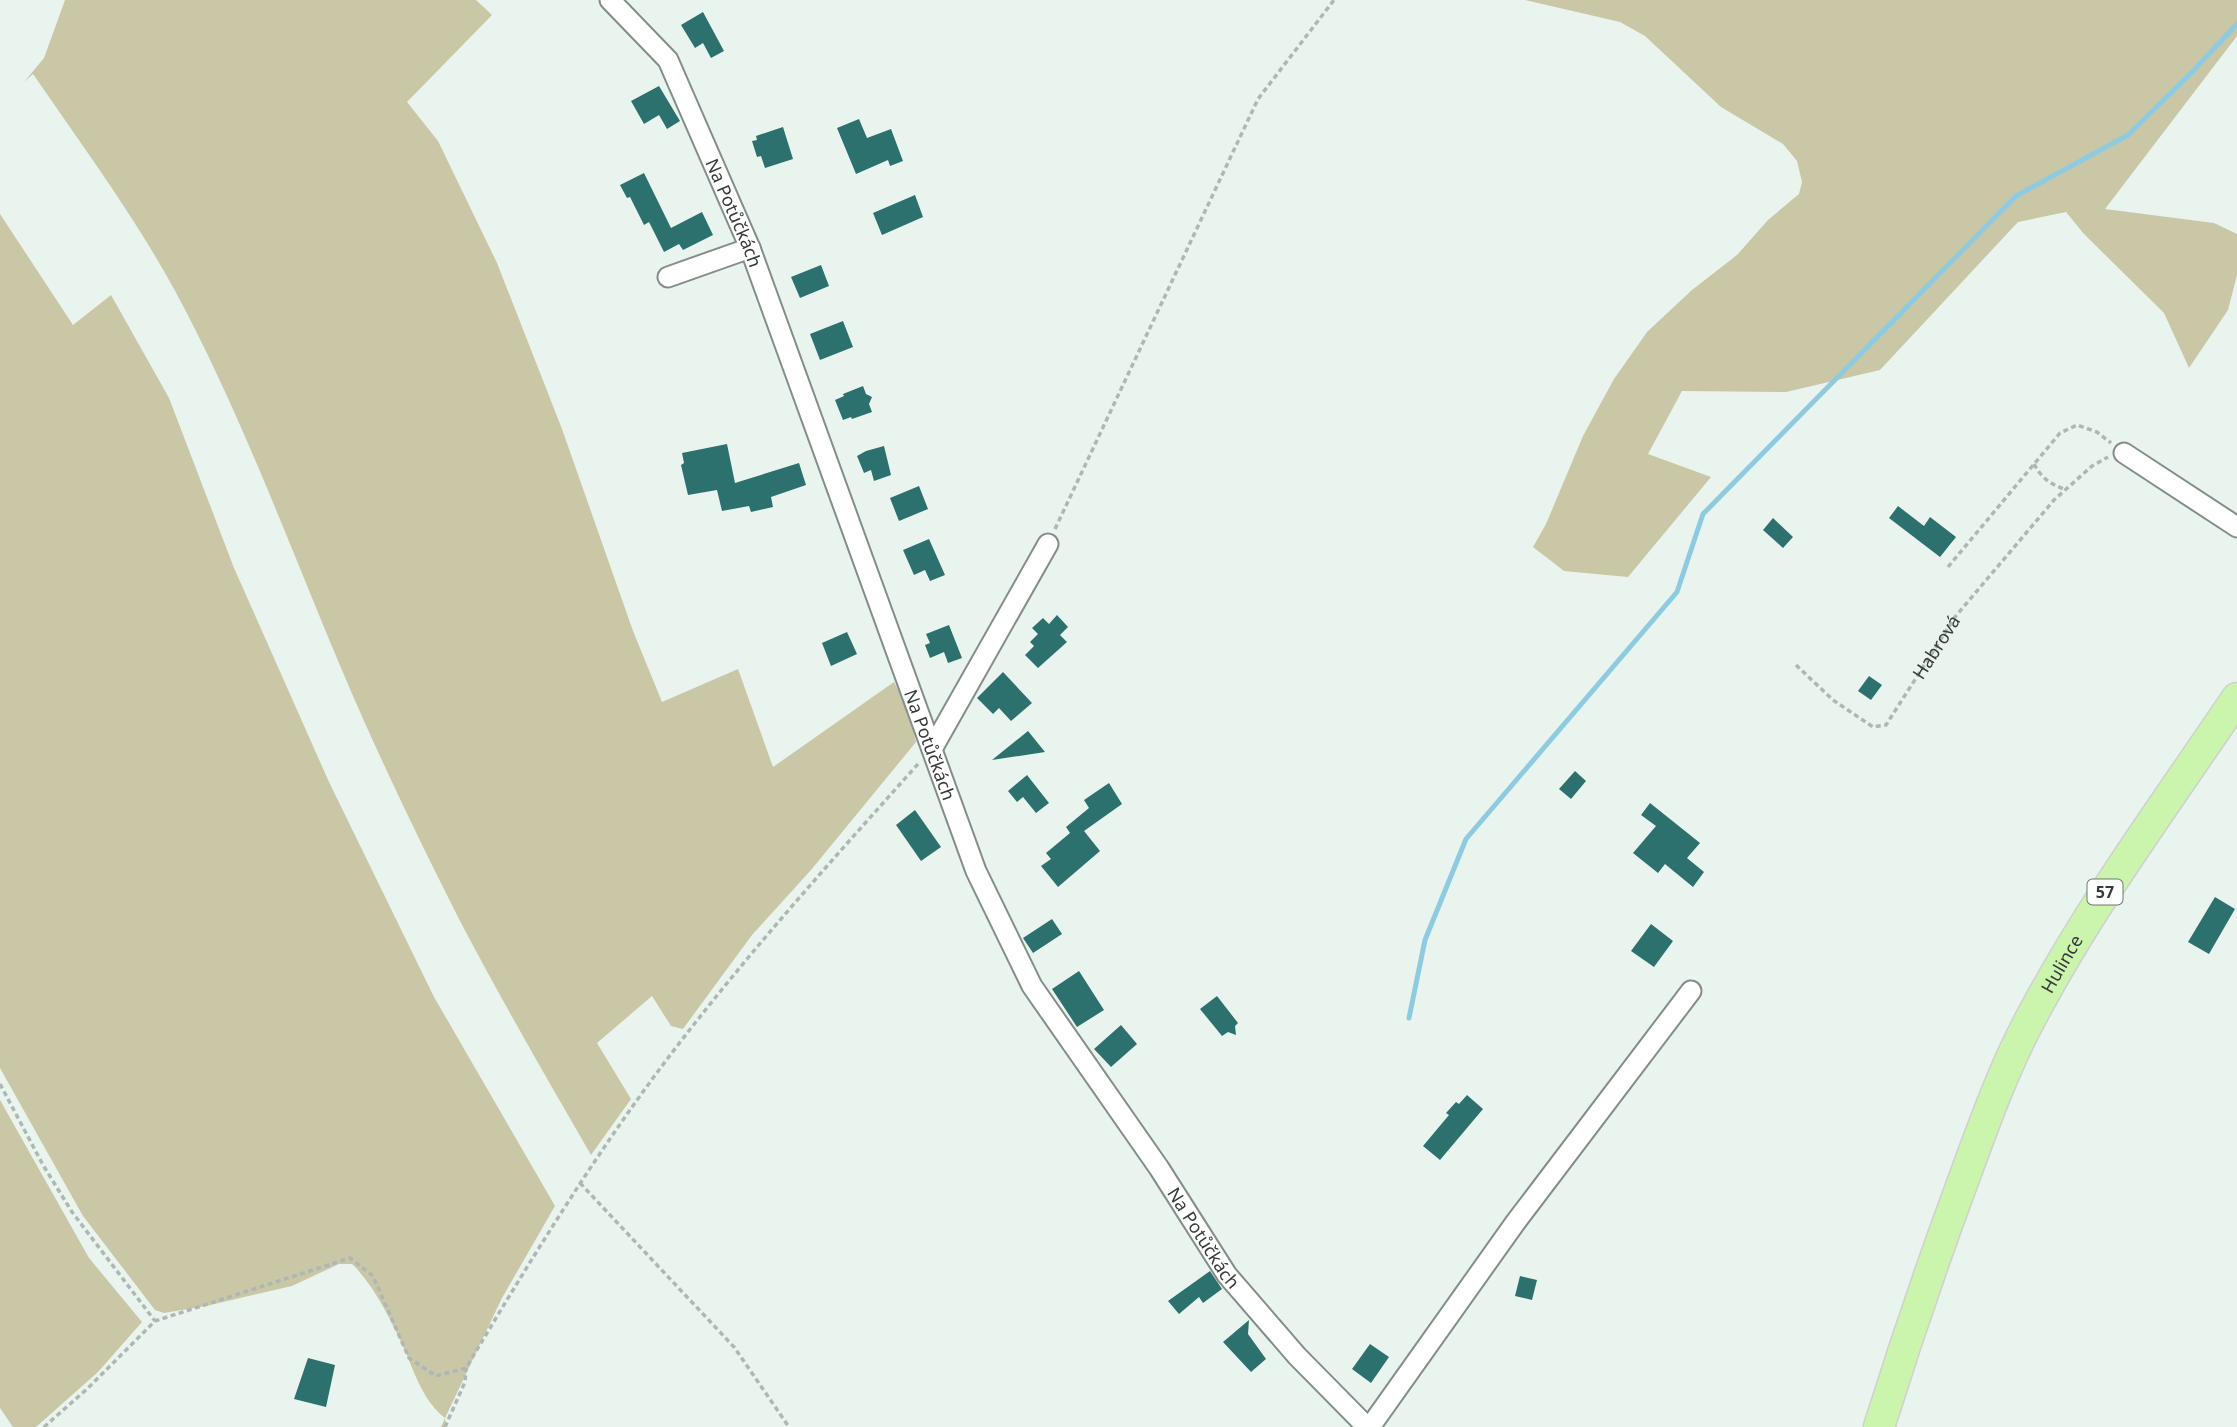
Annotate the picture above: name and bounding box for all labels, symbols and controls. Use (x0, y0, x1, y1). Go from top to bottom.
street label: Na Potůčkách (700, 155, 768, 270)
street label: Habrová (1907, 610, 1965, 683)
street label: Na Potůčkách (899, 686, 961, 803)
road number: 57 (2088, 880, 2122, 904)
street label: Hulince (2035, 930, 2088, 997)
street label: Na Potůčkách (1162, 1183, 1245, 1294)

